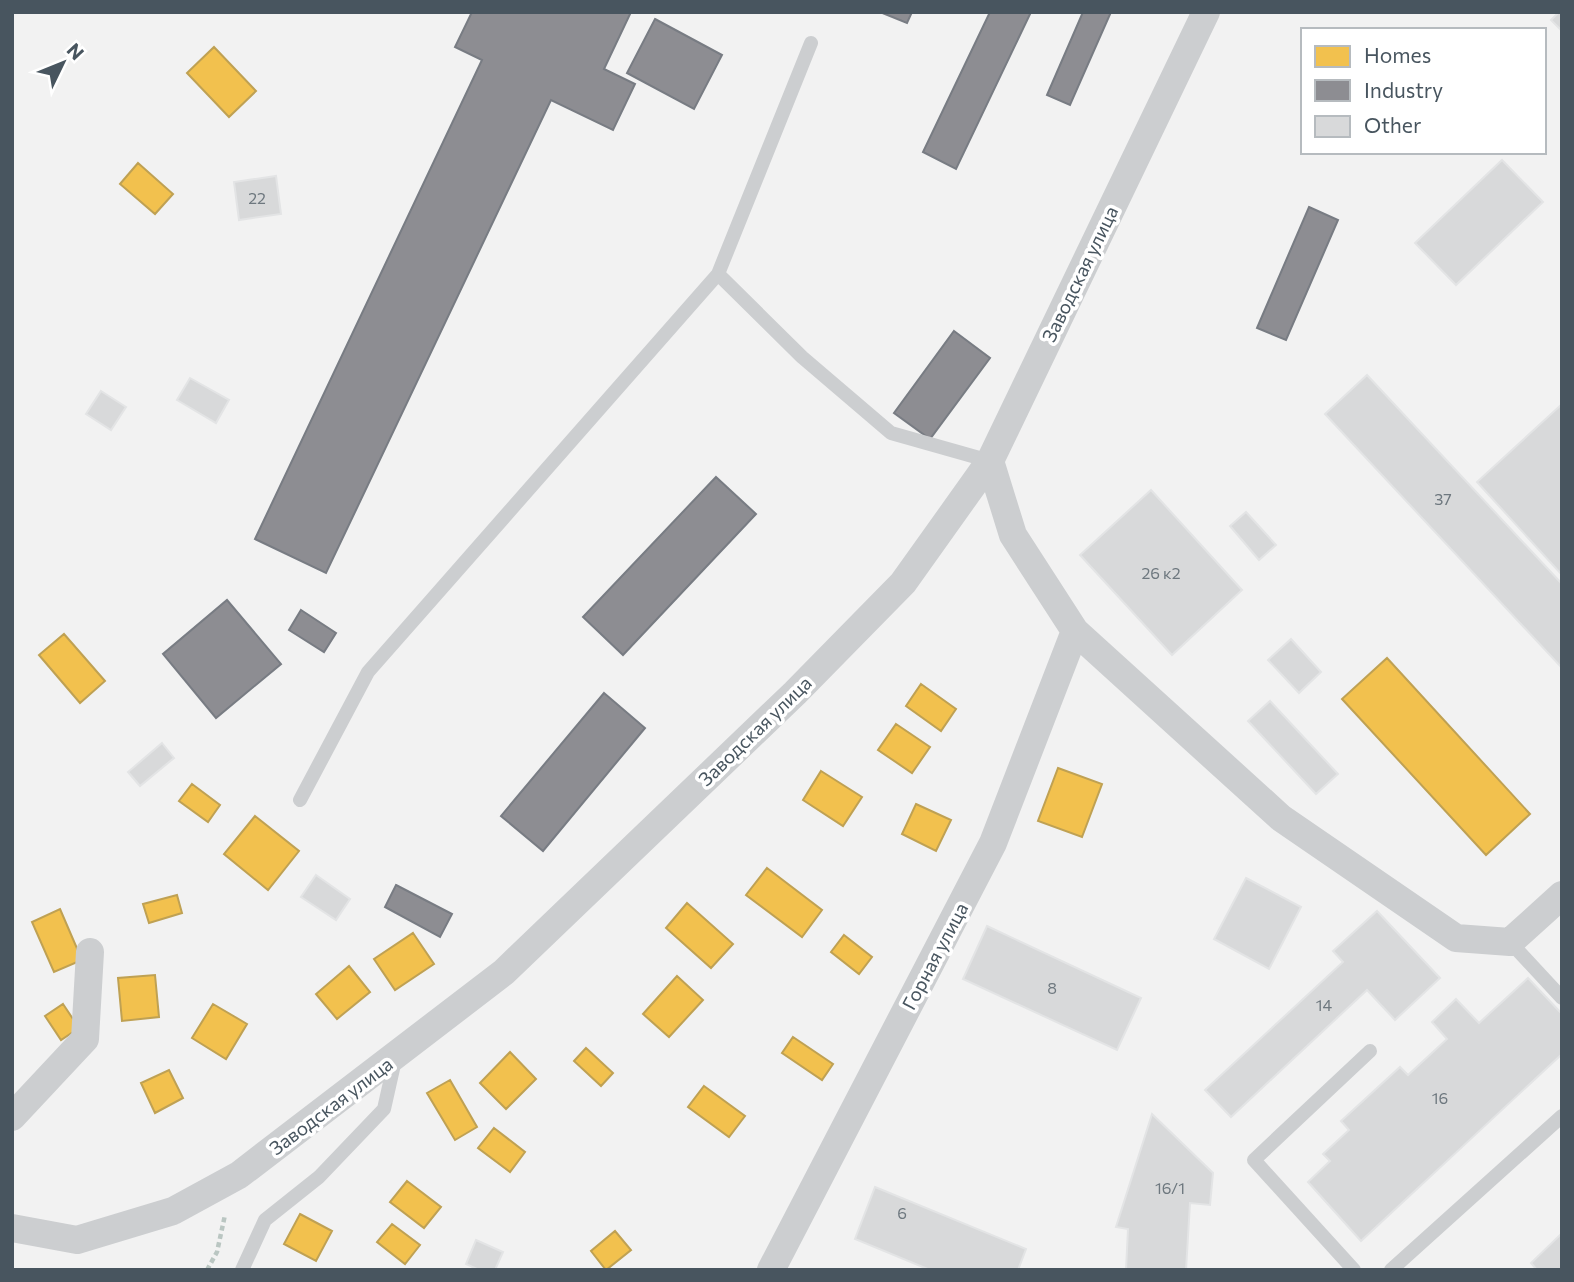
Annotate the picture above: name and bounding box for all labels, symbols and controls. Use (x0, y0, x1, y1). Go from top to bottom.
north arrow (28, 28, 98, 98)
legend (1301, 28, 1546, 154)
text: N (63, 38, 89, 64)
text: Homes (1364, 42, 1431, 67)
text: Industry (1364, 77, 1443, 102)
text: Other (1364, 112, 1421, 137)
house number: 22 (248, 188, 266, 207)
street label: Заводская улица (1037, 202, 1122, 345)
house number: 37 (1434, 489, 1452, 508)
house number: 26 к2 (1141, 563, 1181, 582)
street label: Заводская улица (693, 671, 816, 790)
street label: Горная улица (897, 898, 972, 1013)
house number: 8 (1047, 978, 1057, 997)
house number: 14 (1316, 995, 1333, 1014)
street label: Заводская улица (265, 1052, 397, 1159)
house number: 16 (1432, 1088, 1448, 1107)
house number: 16/1 (1155, 1178, 1185, 1197)
house number: 6 (897, 1203, 907, 1222)

